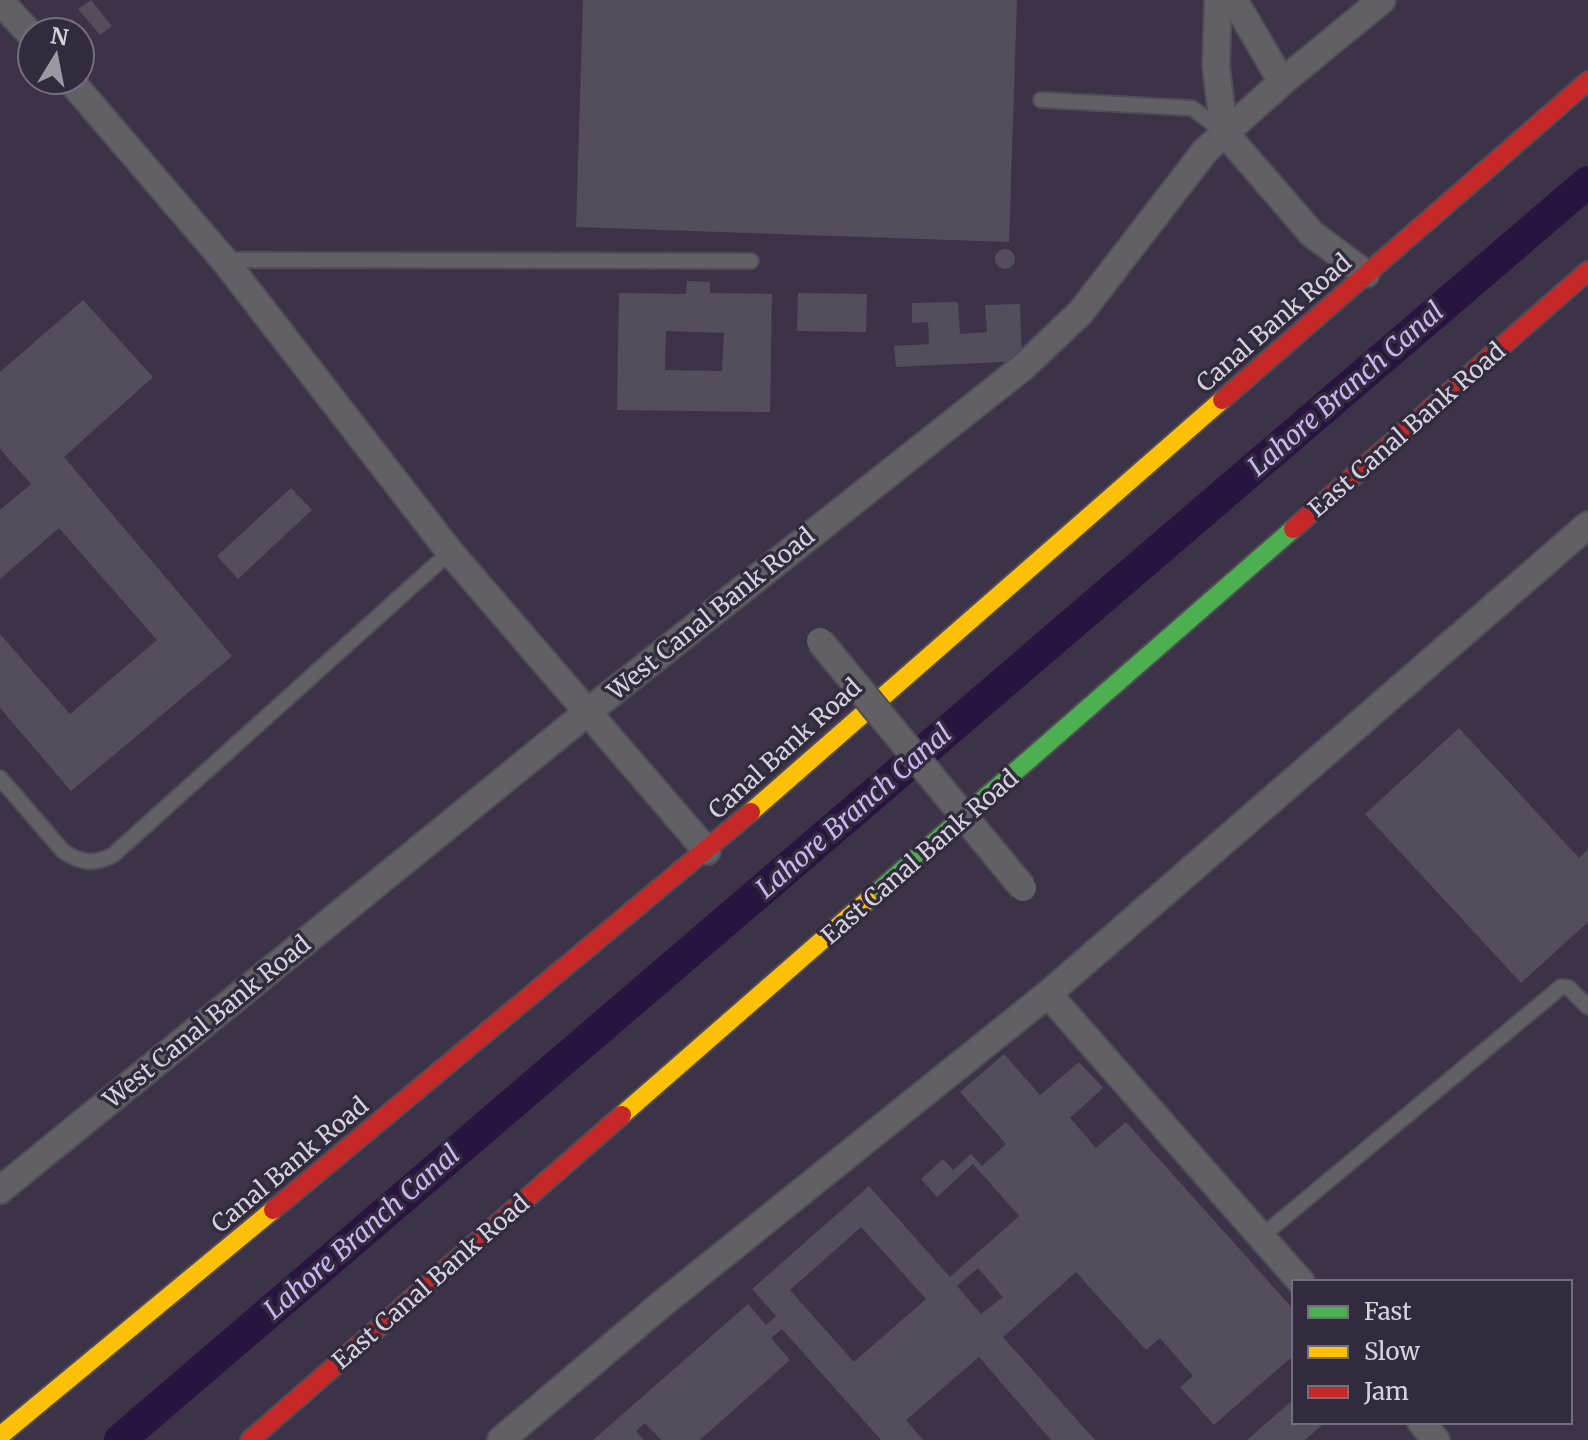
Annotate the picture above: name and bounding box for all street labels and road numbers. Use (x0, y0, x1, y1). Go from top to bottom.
street label: Canal Bank Road (1190, 247, 1358, 398)
street label: East Canal Bank Road (1302, 336, 1512, 524)
street label: West Canal Bank Road (600, 520, 821, 707)
street label: Canal Bank Road (702, 672, 868, 826)
street label: East Canal Bank Road (815, 763, 1025, 951)
street label: West Canal Bank Road (96, 928, 317, 1115)
street label: Canal Bank Road (205, 1090, 374, 1239)
street label: East Canal Bank Road (326, 1188, 536, 1376)

